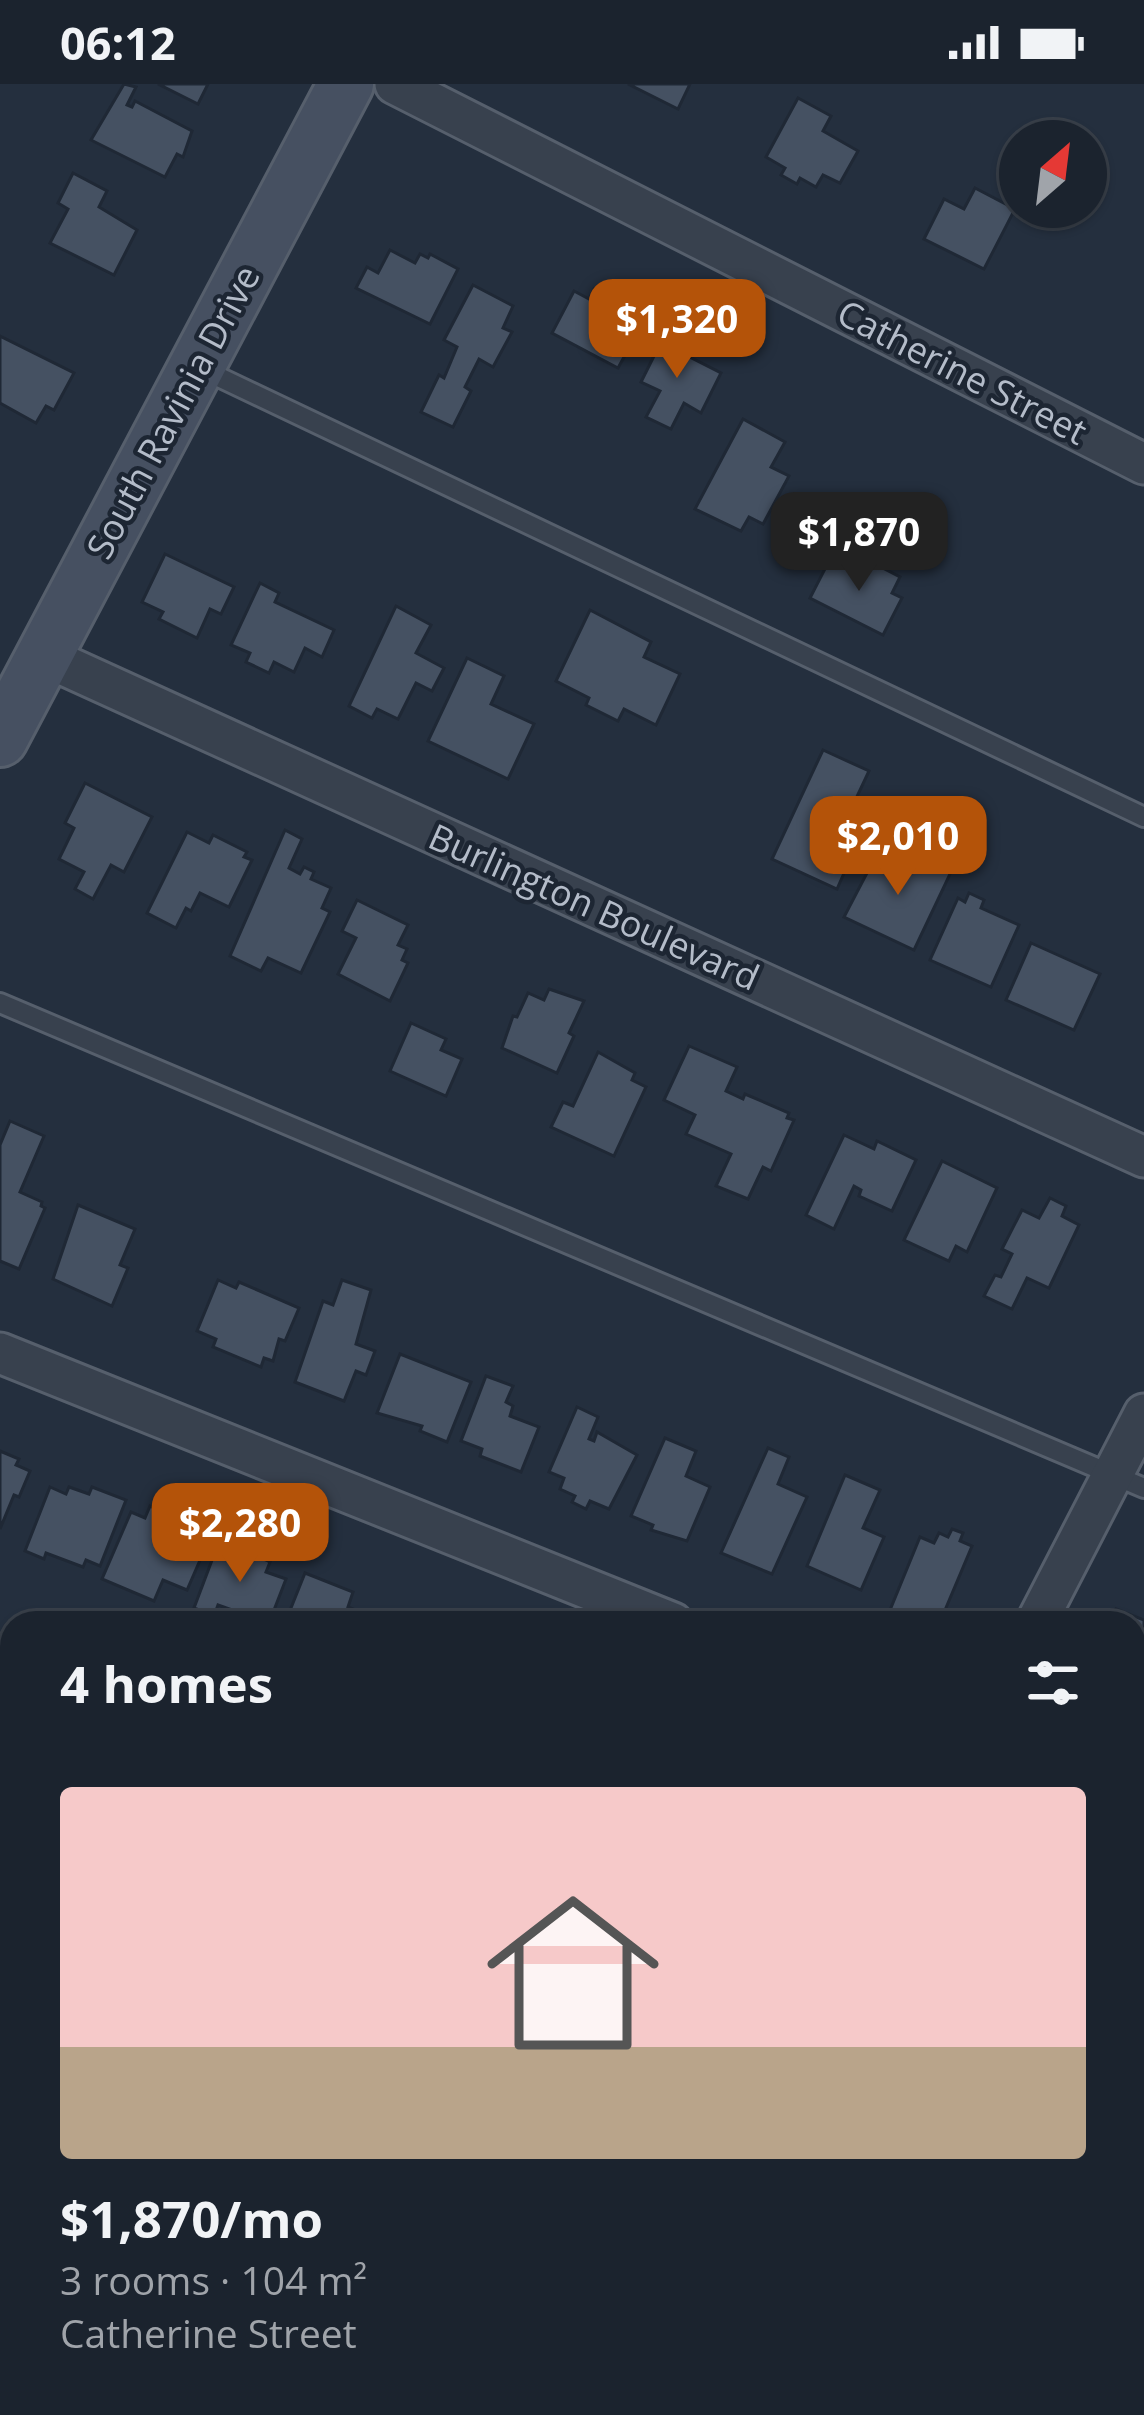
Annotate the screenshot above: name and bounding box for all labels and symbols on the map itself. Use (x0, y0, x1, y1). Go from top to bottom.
north arrow (999, 120, 1107, 228)
street label: South Ravinia Drive (74, 256, 271, 567)
pin: $1,320 (579, 279, 775, 381)
street label: Catherine Street (829, 288, 1095, 456)
pin: $1,870 (761, 492, 957, 594)
pin: $2,010 (800, 796, 996, 898)
street label: Burlington Boulevard (421, 812, 767, 1001)
pin: $2,280 (142, 1483, 338, 1585)

